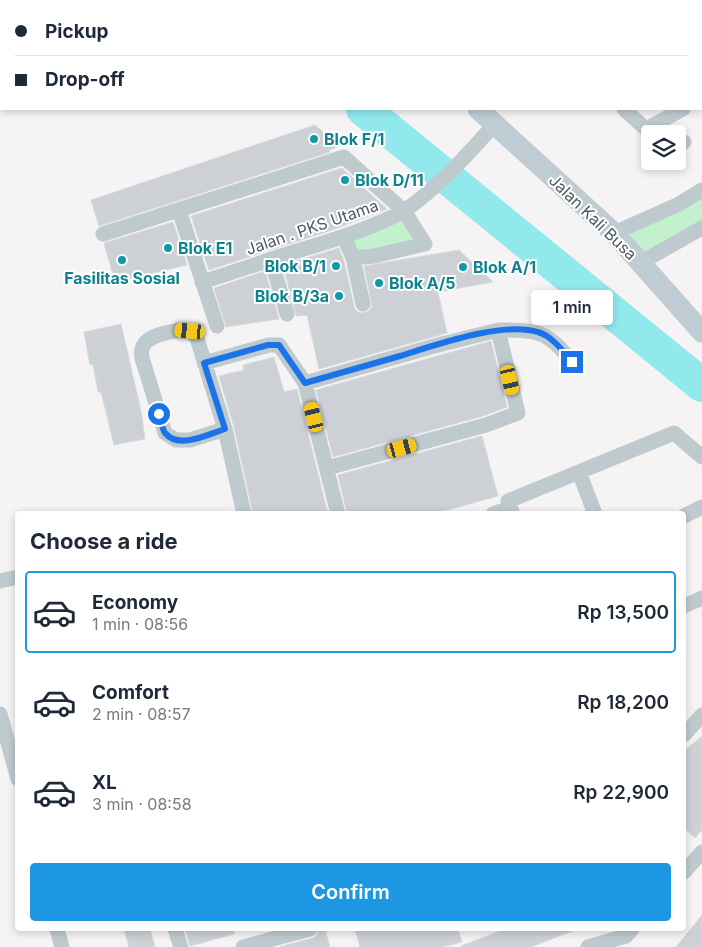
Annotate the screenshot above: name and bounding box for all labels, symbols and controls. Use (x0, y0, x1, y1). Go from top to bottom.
text: Pickup (45, 20, 108, 43)
text: Drop-off (45, 68, 125, 91)
map controls (641, 125, 686, 170)
button: layers (641, 125, 686, 170)
place label: Blok F/1 (324, 129, 384, 149)
marker: Blok F/1 (308, 133, 320, 145)
place label: Blok D/11 (355, 170, 424, 190)
street label: Jalan Kali Busa (545, 170, 641, 264)
marker: Blok D/11 (339, 174, 351, 186)
street label: Jalan . PKS Utama (243, 195, 381, 259)
place label: Blok E1 (178, 238, 232, 258)
marker: Blok E1 (162, 242, 174, 254)
marker: Fasilitas Sosial (116, 254, 128, 266)
place label: Blok B/1 (265, 256, 326, 276)
place label: Blok A/1 (473, 257, 536, 277)
marker: Blok B/1 (330, 260, 342, 272)
marker: Blok A/1 (457, 261, 469, 273)
place label: Fasilitas Sosial (64, 268, 180, 288)
place label: Blok A/5 (389, 273, 455, 293)
marker: Blok A/5 (373, 277, 385, 289)
place label: Blok B/3a (255, 286, 329, 306)
marker: Blok B/3a (333, 290, 345, 302)
callout: 1 min (531, 290, 613, 324)
text: 1 min (552, 297, 592, 317)
car (174, 322, 205, 340)
route end (561, 351, 583, 373)
car (499, 364, 520, 396)
car (303, 401, 324, 433)
route start (148, 403, 170, 425)
car (385, 437, 418, 459)
text: Choose a ride (30, 528, 178, 554)
icon: car (32, 590, 77, 635)
text: Economy (92, 591, 178, 614)
text: Rp 13,500 (577, 601, 669, 624)
text: 1 min · 08:56 (92, 614, 188, 634)
icon: car (32, 680, 77, 725)
text: Comfort (92, 681, 169, 704)
text: Rp 18,200 (577, 691, 669, 714)
text: 2 min · 08:57 (92, 704, 191, 724)
icon: car (32, 770, 77, 815)
text: XL (92, 771, 117, 794)
text: Rp 22,900 (573, 781, 669, 804)
text: 3 min · 08:58 (92, 794, 192, 814)
button: Confirm (30, 863, 671, 921)

